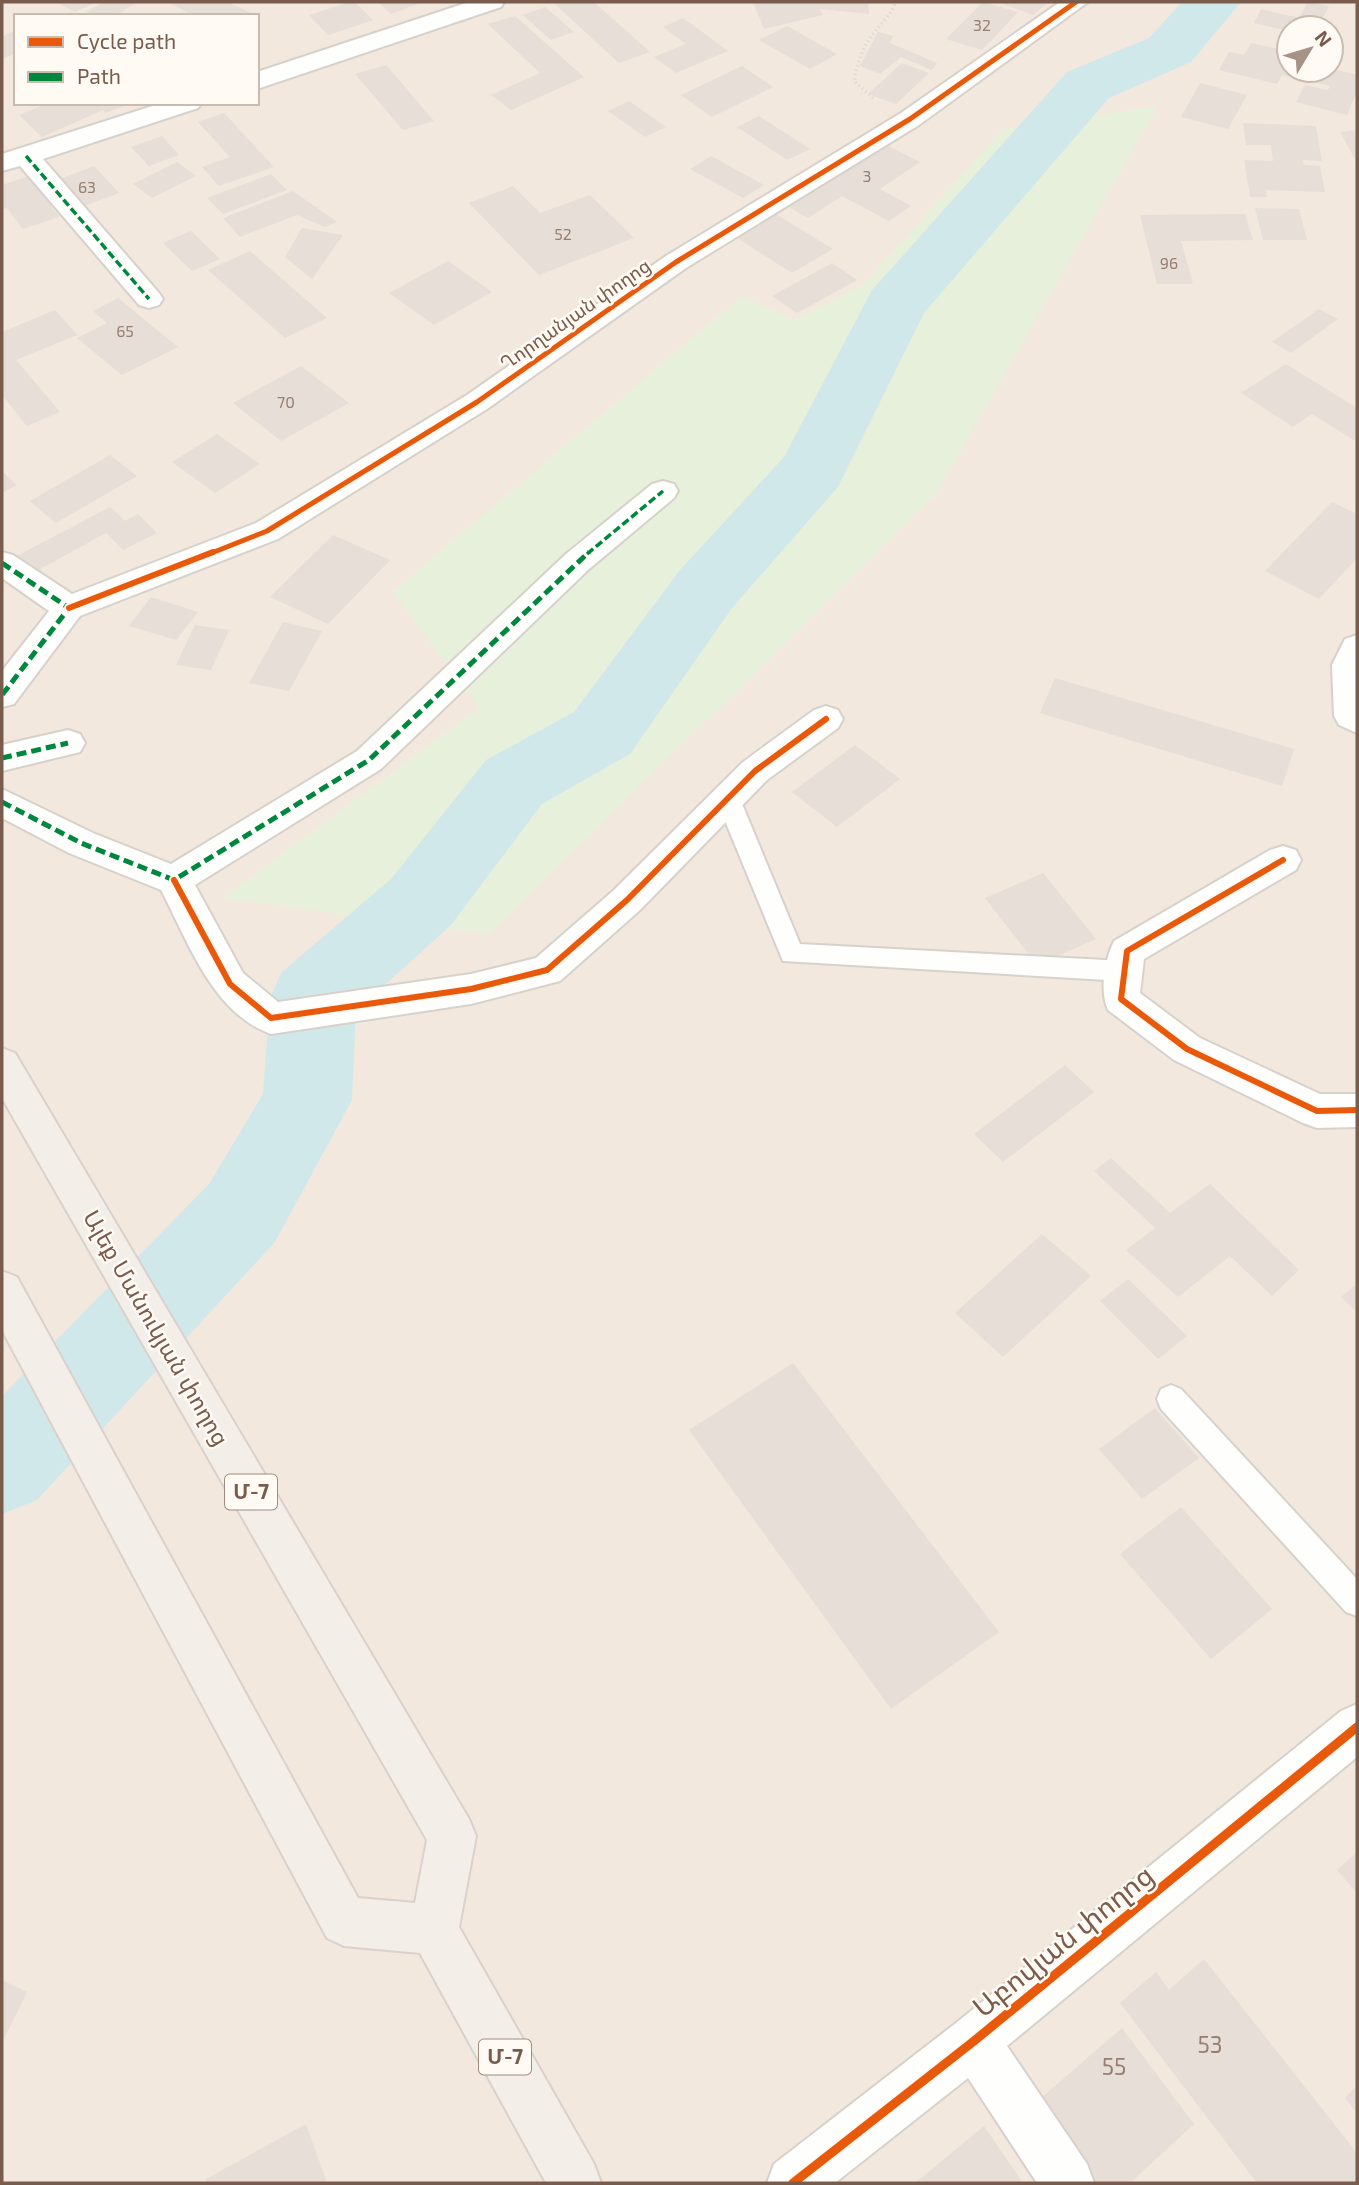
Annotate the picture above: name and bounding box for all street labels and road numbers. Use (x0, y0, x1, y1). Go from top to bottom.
street label: Ղորղանյան փողոց (495, 253, 655, 375)
street label: Ալեք Մանուկյան փողոց (77, 1205, 236, 1451)
road number: Մ-7 (225, 1474, 277, 1510)
street label: Աբովյան փողոց (965, 1857, 1160, 2024)
road number: Մ-7 (479, 2039, 531, 2074)

